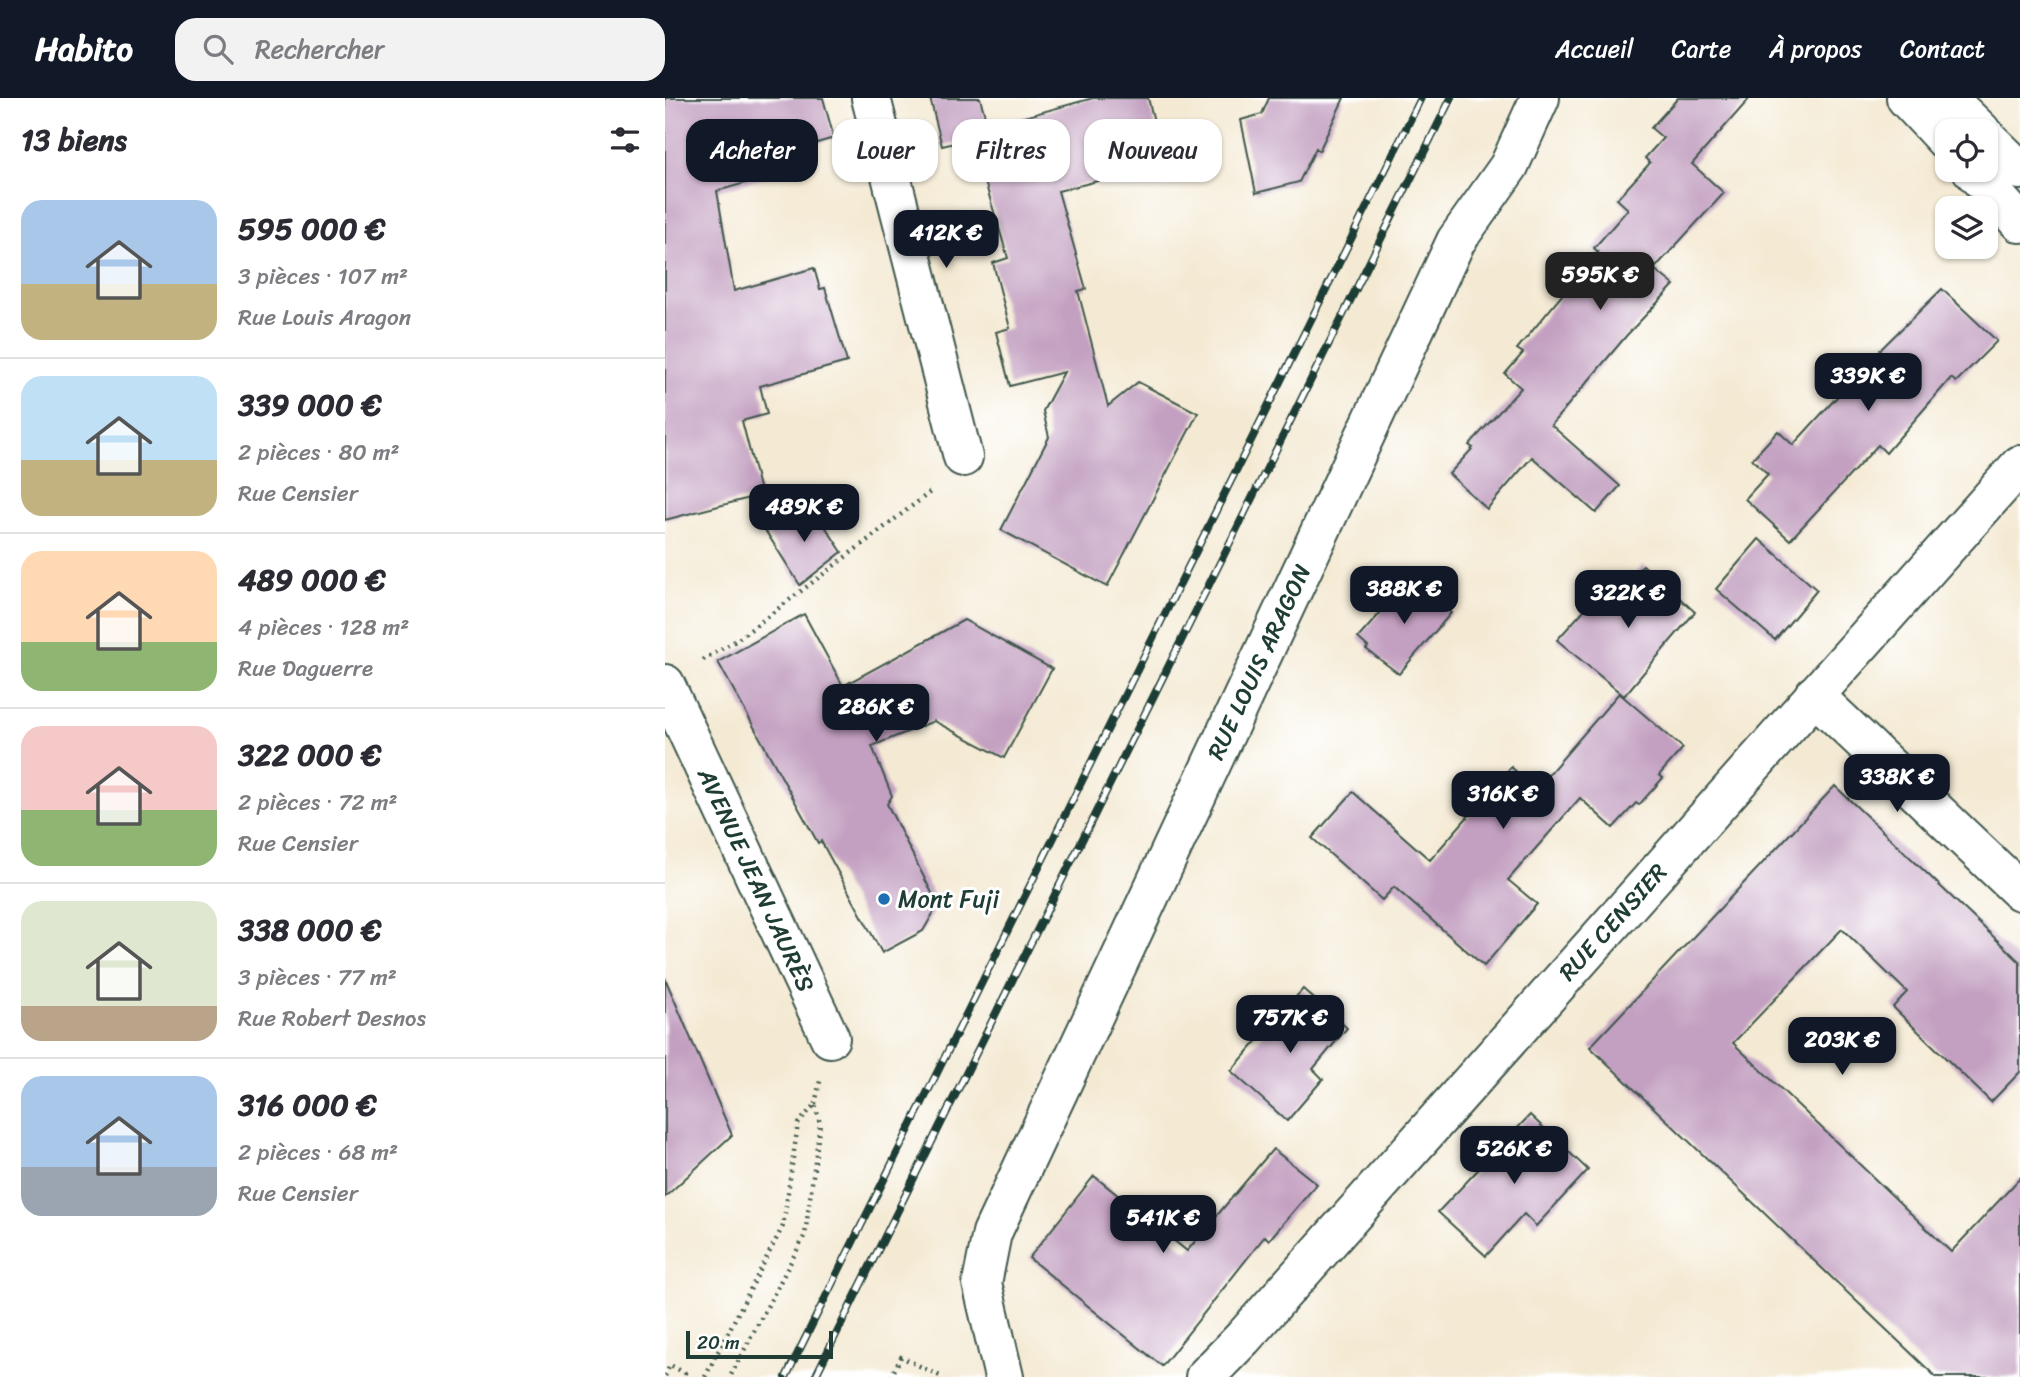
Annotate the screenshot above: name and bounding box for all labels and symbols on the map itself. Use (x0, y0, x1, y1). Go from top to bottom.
pin: 412K € (889, 211, 1003, 270)
pin: 595K € (1543, 252, 1657, 312)
pin: 339K € (1811, 354, 1925, 413)
pin: 489K € (747, 484, 861, 544)
street label: RUE LOUIS ARAGON (1195, 557, 1323, 767)
pin: 388K € (1347, 566, 1461, 626)
pin: 322K € (1571, 570, 1685, 630)
pin: 286K € (819, 684, 933, 744)
pin: 338K € (1840, 754, 1954, 814)
street label: AVENUE JEAN JAURÈS (685, 760, 826, 999)
pin: 316K € (1446, 772, 1560, 831)
street label: RUE CENSIER (1548, 853, 1678, 991)
place label: Mont Fuji (898, 878, 999, 920)
marker: Mont Fuji (876, 891, 892, 907)
pin: 757K € (1233, 996, 1347, 1055)
pin: 203K € (1785, 1018, 1899, 1077)
pin: 526K € (1457, 1126, 1571, 1186)
pin: 541K € (1106, 1196, 1220, 1255)
scale bar (686, 1328, 833, 1360)

